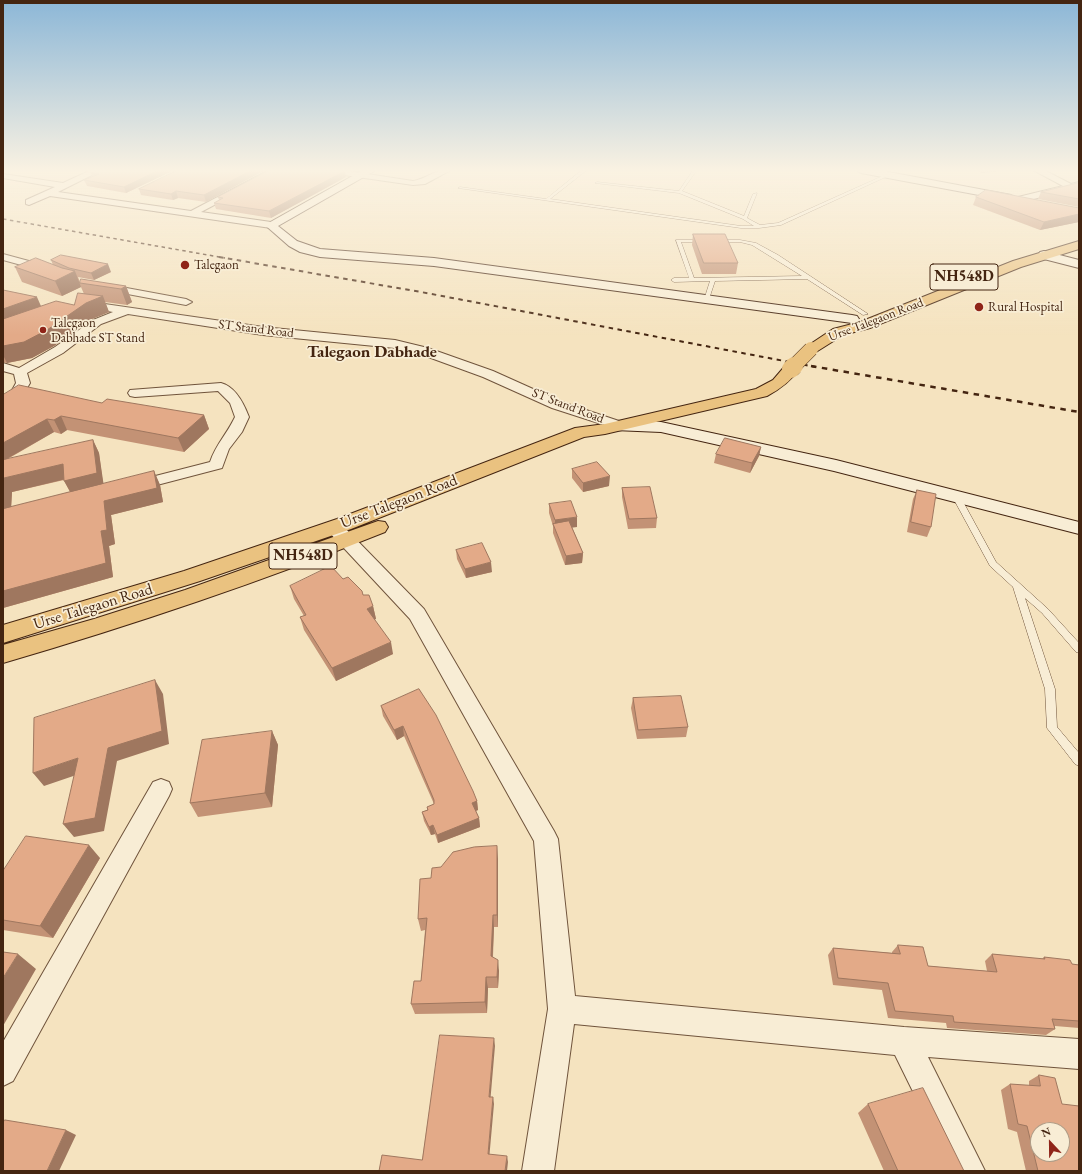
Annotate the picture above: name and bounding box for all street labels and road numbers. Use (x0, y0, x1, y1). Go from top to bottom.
road number: NH548D (930, 264, 998, 290)
street label: Urse Talegaon Road (826, 295, 926, 345)
street label: ST Stand Road (217, 317, 295, 341)
street label: ST Stand Road (530, 385, 606, 427)
street label: Urse Talegaon Road (338, 471, 460, 533)
road number: NH548D (269, 543, 337, 569)
street label: Urse Talegaon Road (31, 580, 155, 634)

